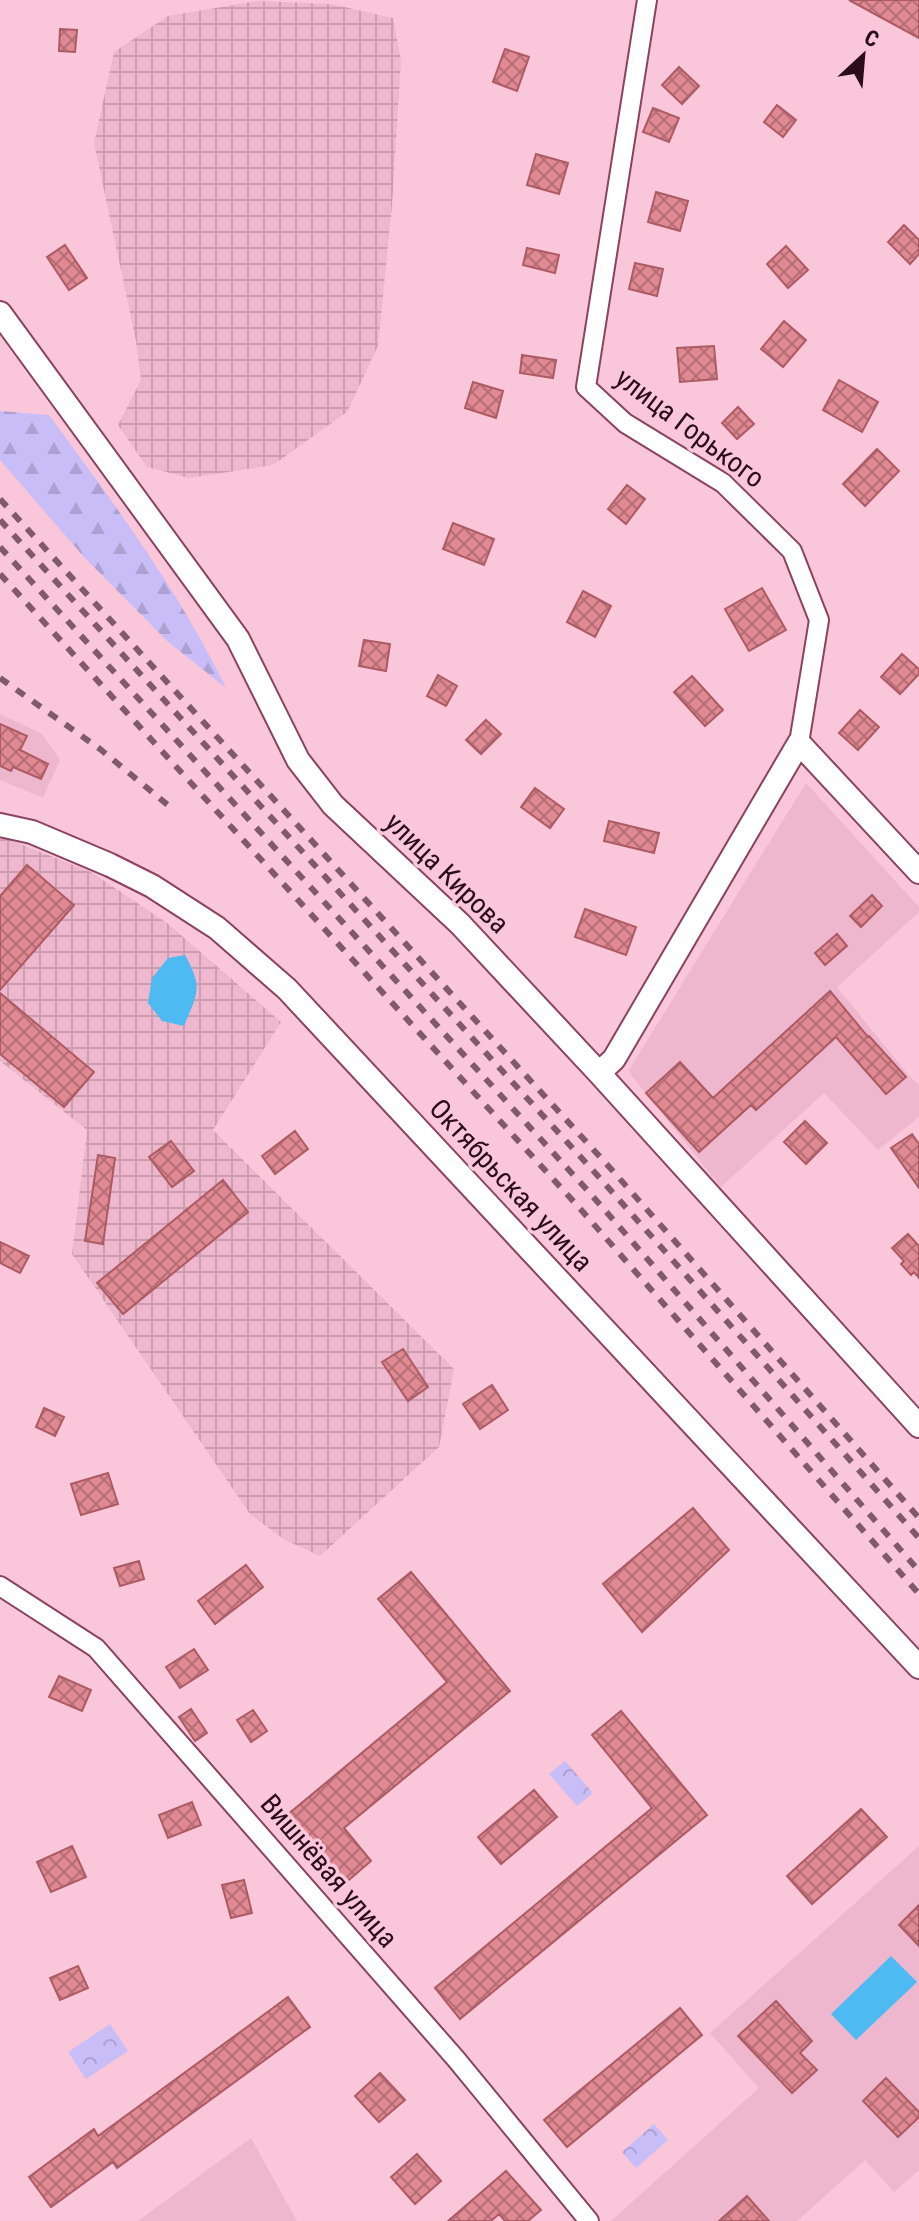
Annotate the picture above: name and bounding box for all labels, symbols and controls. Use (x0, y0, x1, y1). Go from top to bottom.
north arrow (823, 16, 903, 96)
text: С (860, 24, 883, 52)
street label: улица Горького (609, 361, 771, 495)
street label: улица Кирова (378, 806, 516, 940)
street label: Октябрьская улица (423, 1092, 599, 1278)
street label: Вишнёвая улица (254, 1788, 404, 1954)

